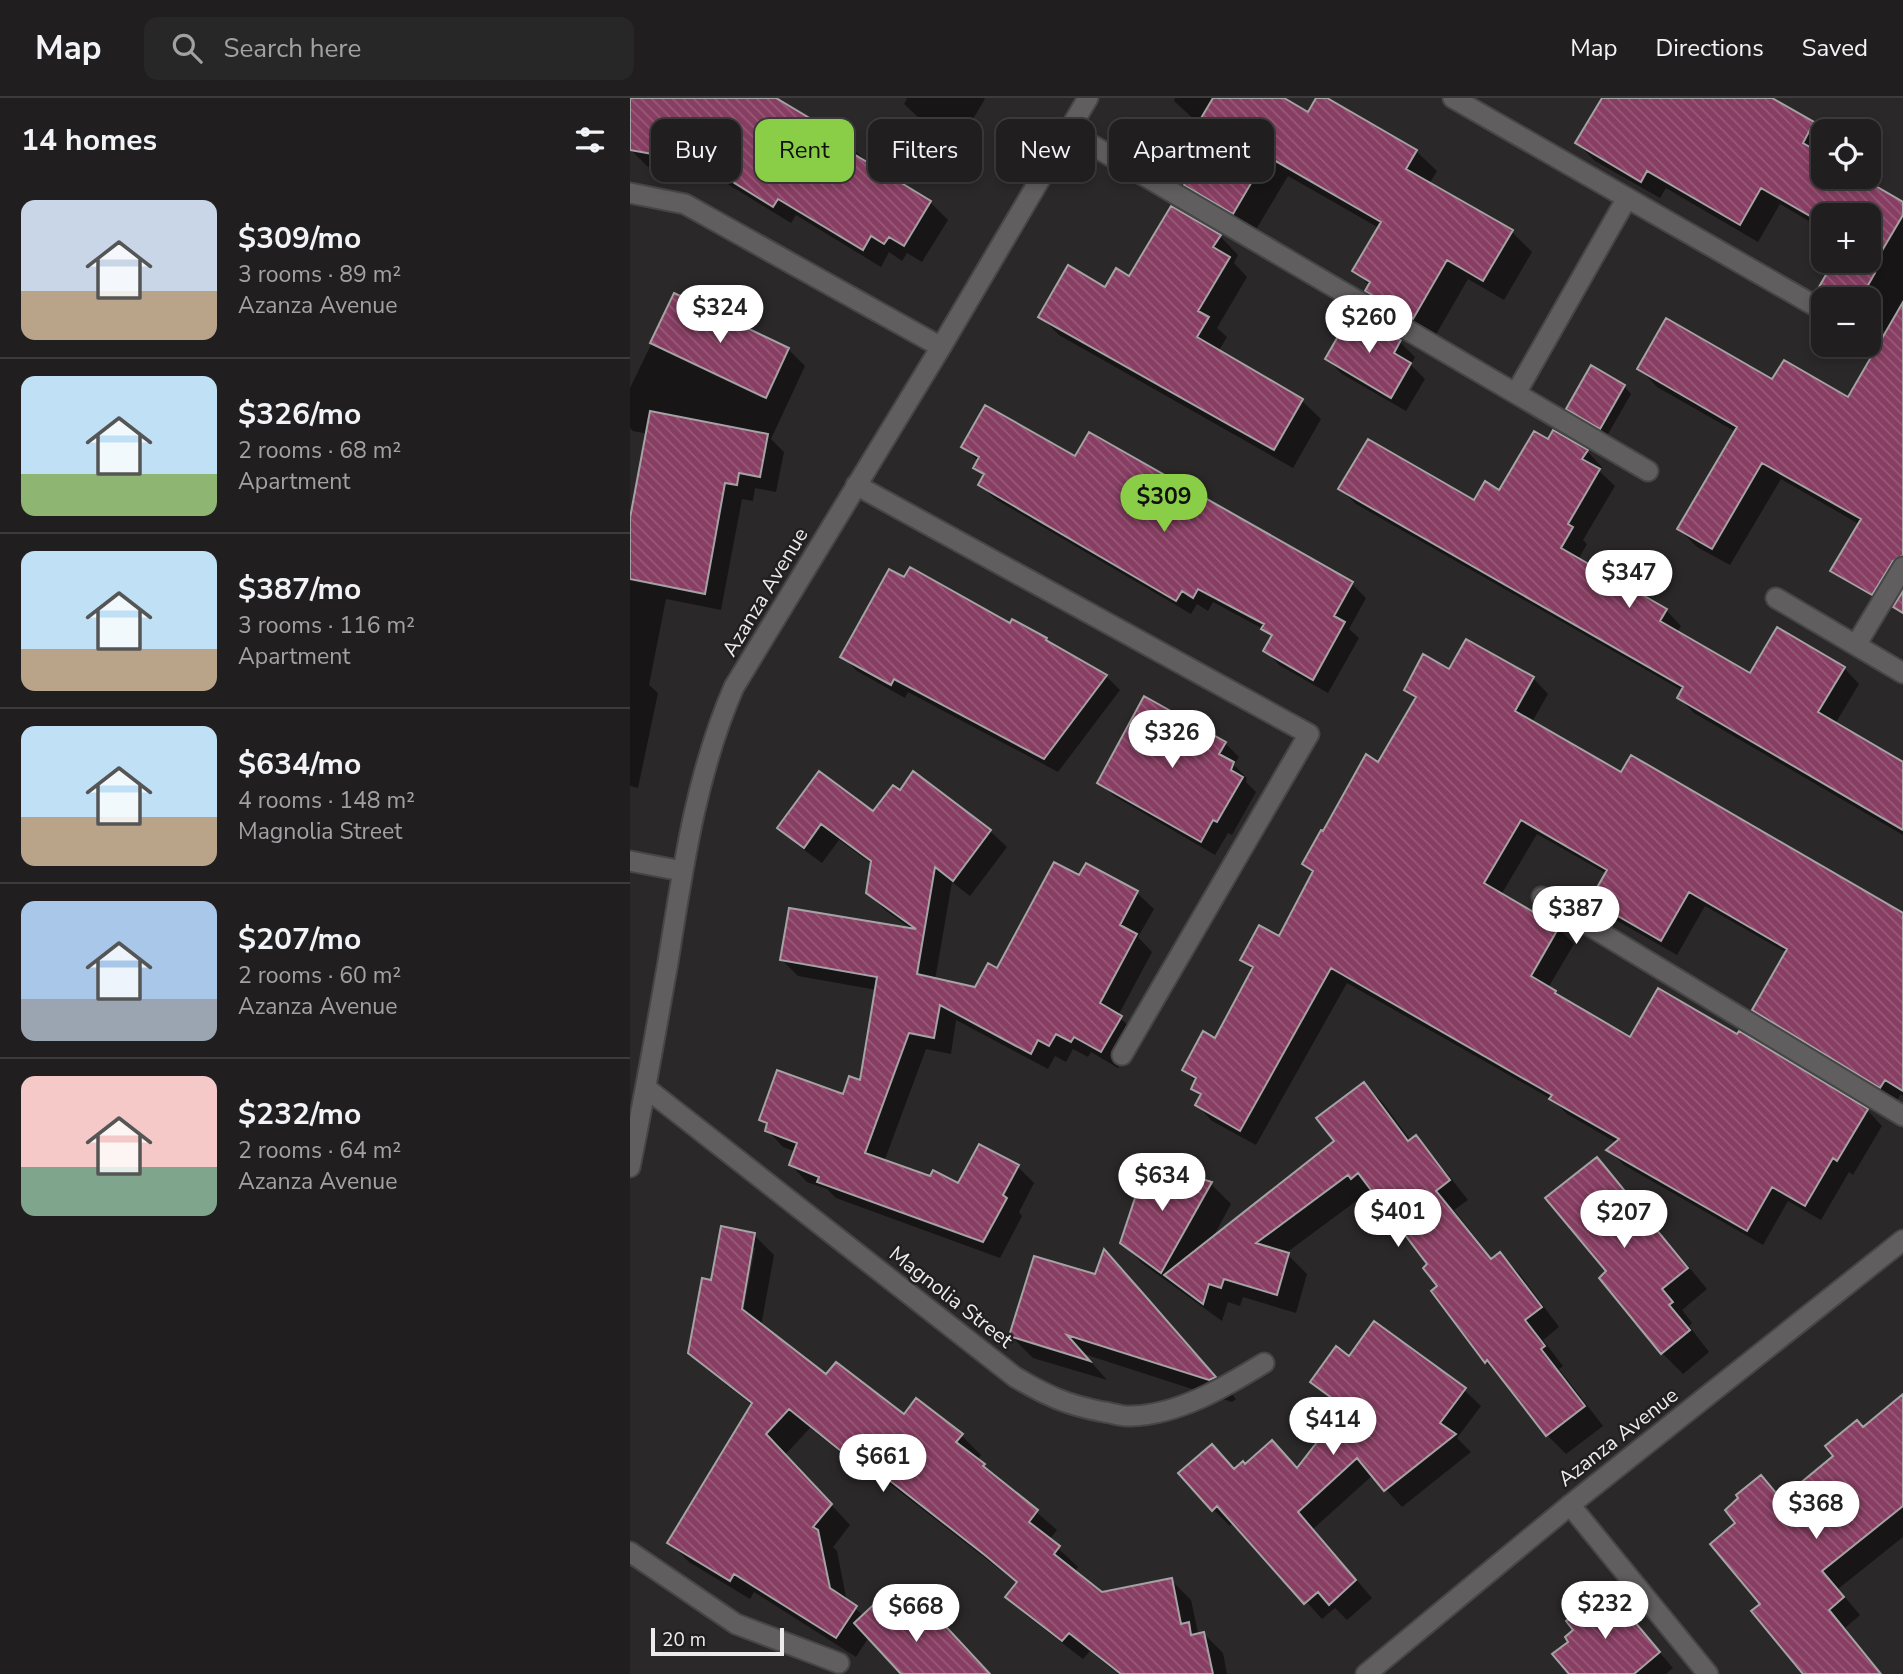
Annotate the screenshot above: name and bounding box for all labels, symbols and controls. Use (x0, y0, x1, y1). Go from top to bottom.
search box (144, 17, 634, 80)
text: Map (35, 26, 102, 71)
icon: search (168, 29, 206, 67)
text: Search here (224, 31, 361, 66)
text: Map (1570, 32, 1617, 64)
text: Directions (1655, 32, 1764, 64)
text: Saved (1802, 32, 1868, 64)
chip: Buy (651, 119, 741, 182)
chip: Rent (755, 119, 854, 182)
chip: Filters (868, 119, 982, 182)
chip: New (996, 119, 1095, 182)
chip: Apartment (1109, 119, 1274, 182)
map controls (1811, 119, 1881, 357)
button: locate (1811, 119, 1881, 189)
text: 14 homes (21, 120, 157, 161)
icon: filters (571, 121, 609, 159)
button: + (1811, 203, 1881, 273)
text: $309/mo (238, 218, 361, 259)
icon: home (77, 228, 161, 312)
text: 3 rooms · 89 m² (238, 259, 401, 290)
pin: $324 (679, 286, 761, 345)
button: − (1811, 287, 1881, 357)
text: Azanza Avenue (238, 290, 397, 321)
text: $324 (692, 292, 748, 323)
pin: $260 (1328, 296, 1410, 355)
text: $260 (1341, 302, 1397, 333)
text: $326/mo (238, 394, 361, 435)
icon: home (77, 404, 161, 488)
text: 2 rooms · 68 m² (238, 435, 401, 466)
text: Apartment (238, 466, 350, 497)
pin: $309 (1123, 474, 1205, 534)
text: $309 (1136, 481, 1192, 512)
street label: Azanza Avenue (716, 522, 814, 662)
pin: $347 (1588, 550, 1670, 610)
text: $347 (1601, 557, 1657, 588)
text: $387/mo (238, 569, 361, 610)
icon: home (77, 579, 161, 663)
text: 3 rooms · 116 m² (238, 610, 415, 641)
text: Apartment (238, 641, 350, 672)
pin: $326 (1131, 710, 1213, 770)
text: $326 (1144, 717, 1200, 748)
text: $634/mo (238, 744, 361, 785)
icon: home (77, 754, 161, 838)
text: 4 rooms · 148 m² (238, 785, 415, 816)
text: Magnolia Street (238, 816, 402, 847)
pin: $387 (1535, 886, 1617, 946)
text: $387 (1548, 893, 1604, 924)
text: $207/mo (238, 919, 361, 960)
icon: home (77, 929, 161, 1013)
text: 2 rooms · 60 m² (238, 960, 401, 991)
text: Azanza Avenue (238, 991, 397, 1022)
text: $232/mo (238, 1094, 361, 1135)
icon: home (77, 1104, 161, 1188)
text: 2 rooms · 64 m² (238, 1135, 401, 1166)
pin: $634 (1121, 1154, 1203, 1213)
text: $634 (1134, 1160, 1190, 1191)
text: Azanza Avenue (238, 1166, 397, 1197)
pin: $401 (1357, 1190, 1439, 1249)
pin: $207 (1583, 1190, 1665, 1250)
text: $401 (1370, 1196, 1426, 1227)
text: $207 (1596, 1197, 1652, 1228)
street label: Magnolia Street (883, 1240, 1019, 1355)
street label: Azanza Avenue (1552, 1381, 1684, 1493)
pin: $414 (1292, 1398, 1374, 1457)
text: $414 (1305, 1404, 1361, 1435)
pin: $661 (842, 1434, 924, 1494)
text: $661 (855, 1441, 911, 1472)
pin: $368 (1775, 1482, 1857, 1541)
text: $368 (1788, 1488, 1844, 1519)
pin: $232 (1564, 1582, 1646, 1641)
pin: $668 (875, 1584, 957, 1644)
text: $232 (1577, 1588, 1633, 1619)
text: $668 (888, 1591, 944, 1622)
scale bar (651, 1625, 784, 1657)
text: 20 m (662, 1627, 706, 1653)

